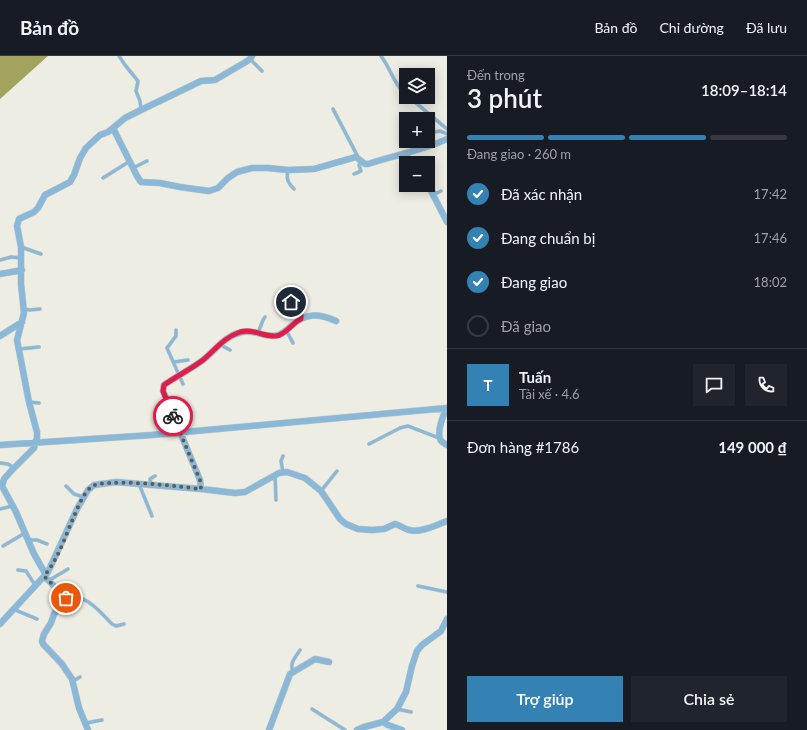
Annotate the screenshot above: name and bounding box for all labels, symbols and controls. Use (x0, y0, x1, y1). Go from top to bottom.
text: Bản đồ (20, 16, 79, 39)
text: Bản đồ (594, 19, 637, 36)
text: Chỉ đường (659, 19, 724, 36)
text: Đã lưu (746, 19, 787, 36)
text: Đến trong (467, 67, 525, 83)
map controls (399, 68, 435, 192)
button: layers (399, 68, 435, 104)
text: 18:09–18:14 (701, 81, 787, 99)
text: 3 phút (467, 82, 542, 114)
button: + (399, 112, 435, 148)
text: Đang giao · 260 m (467, 146, 571, 162)
button: − (399, 156, 435, 192)
icon: check (467, 183, 489, 205)
text: Đã xác nhận (501, 185, 582, 203)
text: 17:42 (754, 186, 787, 202)
icon: check (467, 227, 489, 249)
text: Đang chuẩn bị (501, 229, 595, 247)
text: 17:46 (754, 230, 787, 246)
icon: check (467, 271, 489, 293)
text: Đang giao (501, 273, 567, 291)
text: 18:02 (754, 274, 787, 290)
pin (274, 285, 308, 319)
icon: home (280, 291, 302, 313)
text: Đã giao (501, 317, 551, 335)
button: chat (693, 364, 735, 406)
button: phone (745, 364, 787, 406)
text: Tuấn (519, 368, 551, 386)
text: T (484, 376, 493, 394)
text: Tài xế · 4.6 (519, 386, 580, 402)
courier (153, 396, 193, 436)
icon: bike (162, 405, 184, 427)
text: Đơn hàng #1786 (467, 438, 579, 456)
text: 149 000 ₫ (718, 438, 787, 456)
pin (49, 581, 83, 615)
icon: bag (55, 587, 77, 609)
button: Trợ giúp (467, 676, 623, 722)
button: Chia sẻ (631, 676, 787, 722)

